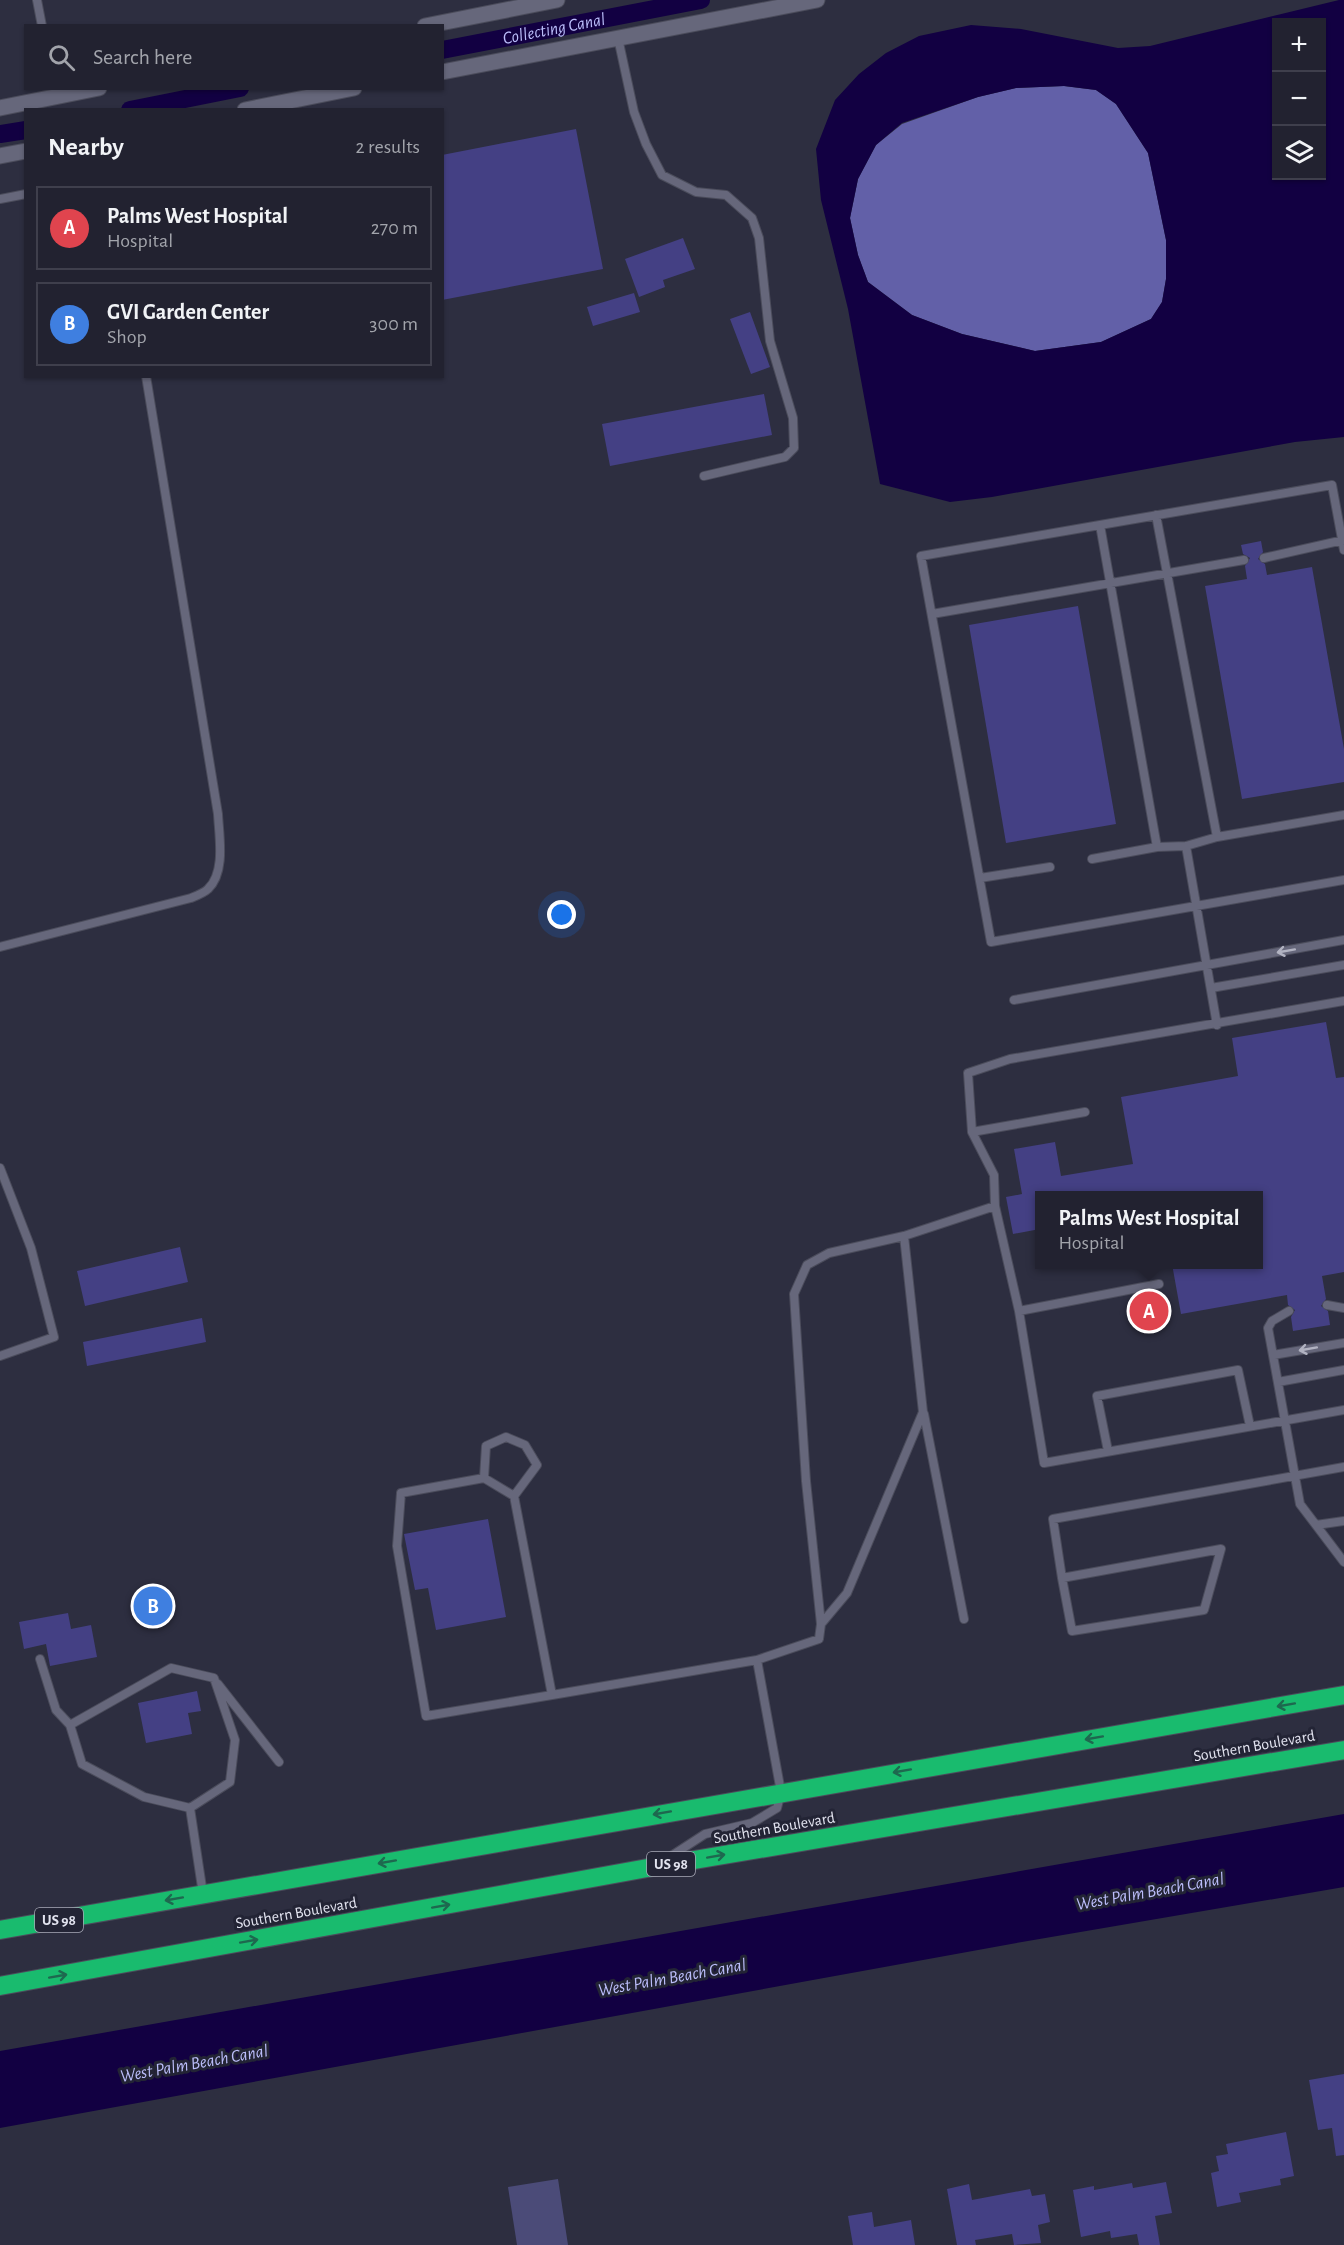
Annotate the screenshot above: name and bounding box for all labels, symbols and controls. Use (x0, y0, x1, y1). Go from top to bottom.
water label: Collecting Canal (501, 11, 607, 48)
map controls (1272, 18, 1326, 180)
button: + (1272, 18, 1326, 72)
search box (24, 24, 444, 90)
icon: search (45, 41, 78, 74)
text: Search here (93, 46, 192, 68)
button: − (1272, 72, 1326, 126)
button: layers (1272, 126, 1326, 180)
text: Nearby (48, 134, 124, 160)
text: 2 results (356, 137, 420, 157)
text: Palms West Hospital (107, 205, 288, 227)
text: A (64, 218, 76, 238)
text: 270 m (371, 218, 418, 238)
text: Hospital (107, 231, 173, 251)
text: GVI Garden Center (107, 301, 269, 323)
text: B (64, 314, 75, 334)
text: 300 m (369, 314, 418, 334)
text: Shop (107, 327, 147, 347)
your location (547, 900, 576, 929)
one-way arrow (1277, 946, 1297, 957)
popup (1035, 1191, 1263, 1269)
text: Palms West Hospital (1058, 1207, 1240, 1229)
text: Hospital (1058, 1233, 1125, 1253)
pin: A (1130, 1288, 1168, 1334)
one-way arrow (1299, 1344, 1319, 1355)
pin: B (134, 1584, 172, 1628)
one-way arrow (1277, 1700, 1297, 1711)
street label: Southern Boulevard (1192, 1727, 1316, 1765)
one-way arrow (1085, 1733, 1105, 1744)
one-way arrow (893, 1766, 912, 1777)
one-way arrow (652, 1808, 672, 1819)
street label: Southern Boulevard (712, 1809, 836, 1847)
one-way arrow (705, 1851, 725, 1862)
road number: US 98 (647, 1852, 695, 1876)
one-way arrow (377, 1856, 397, 1867)
water label: West Palm Beach Canal (1075, 1870, 1225, 1914)
one-way arrow (165, 1894, 184, 1905)
street label: Southern Boulevard (234, 1894, 358, 1932)
one-way arrow (431, 1900, 451, 1911)
road number: US 98 (35, 1908, 83, 1932)
one-way arrow (239, 1935, 259, 1946)
water label: West Palm Beach Canal (597, 1956, 747, 2000)
one-way arrow (47, 1970, 67, 1981)
water label: West Palm Beach Canal (119, 2042, 269, 2086)

